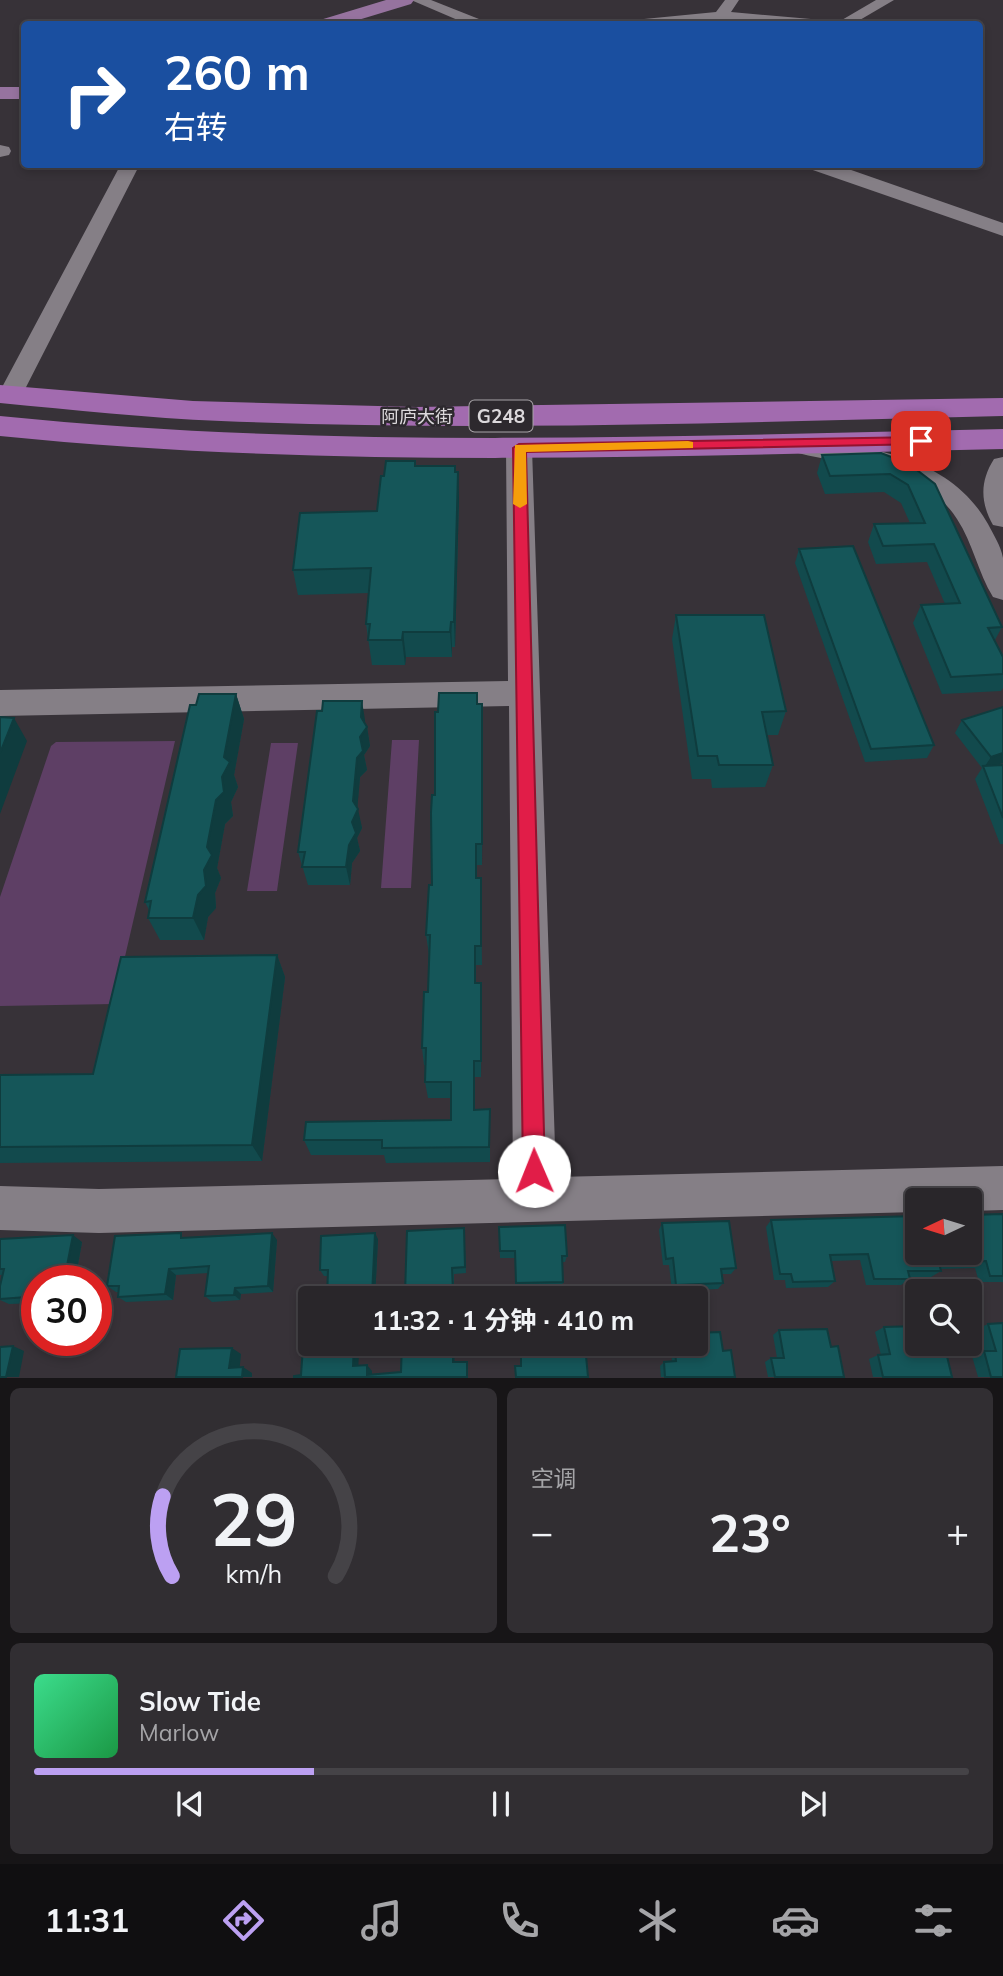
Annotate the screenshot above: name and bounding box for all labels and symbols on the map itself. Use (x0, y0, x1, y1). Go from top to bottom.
road number: G248 (470, 400, 532, 432)
street label: 阿庐大街 (381, 405, 453, 428)
pin (891, 411, 951, 471)
position arrow (497, 1134, 571, 1208)
north arrow (905, 1188, 982, 1265)
speed limit sign: 30 (21, 1265, 112, 1356)

